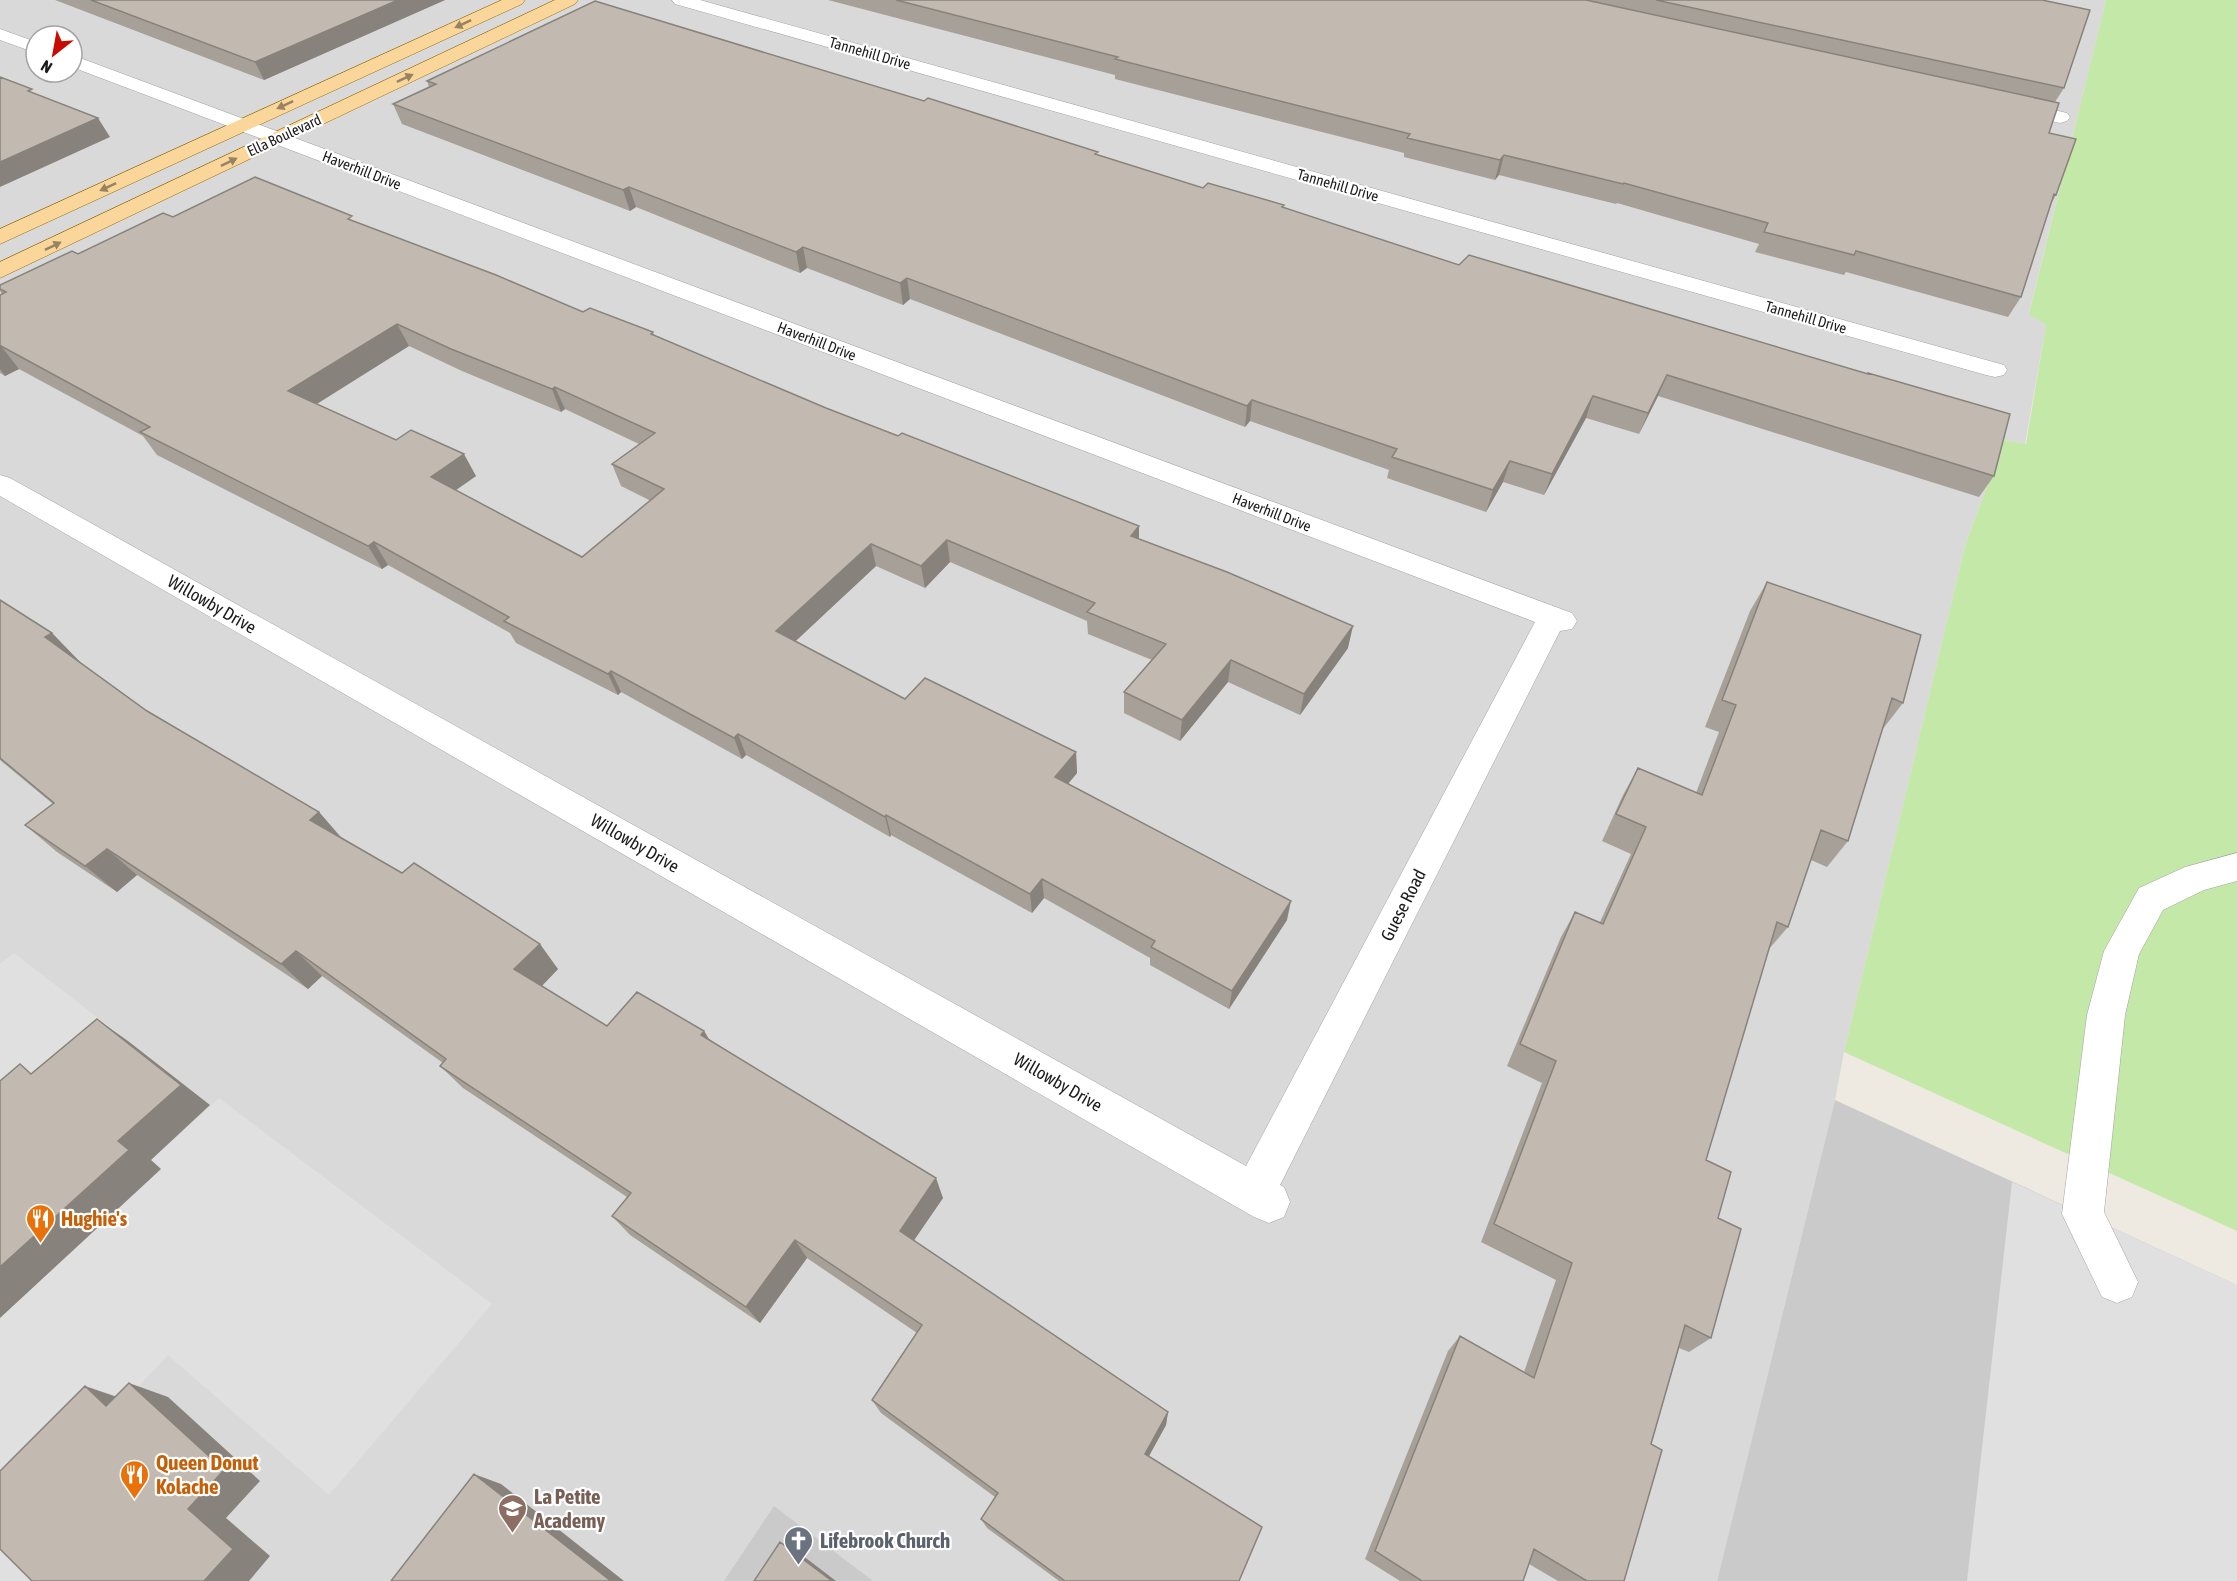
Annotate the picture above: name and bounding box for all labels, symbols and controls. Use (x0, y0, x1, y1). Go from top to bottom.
one-way arrow (454, 20, 471, 29)
north arrow (24, 24, 84, 84)
street label: Tannehill Drive (827, 33, 913, 73)
text: N (38, 57, 55, 77)
one-way arrow (396, 73, 413, 82)
one-way arrow (277, 101, 294, 110)
street label: Ella Boulevard (244, 110, 324, 160)
street label: Haverhill Drive (320, 147, 404, 193)
one-way arrow (220, 157, 237, 166)
street label: Tannehill Drive (1295, 165, 1381, 205)
one-way arrow (99, 182, 117, 192)
one-way arrow (44, 241, 61, 250)
street label: Tannehill Drive (1763, 297, 1849, 337)
street label: Haverhill Drive (775, 318, 859, 364)
street label: Haverhill Drive (1230, 489, 1314, 535)
street label: Willowby Drive (164, 570, 260, 638)
street label: Willowby Drive (587, 809, 683, 877)
street label: Guese Road (1376, 866, 1430, 944)
street label: Willowby Drive (1010, 1048, 1106, 1116)
restaurant icon: Hughie's (24, 1202, 56, 1244)
place label: Hughie's (61, 1206, 128, 1230)
place label: Queen Donut Kolache (156, 1450, 258, 1498)
restaurant icon: Queen Donut Kolache (119, 1458, 151, 1500)
place label: La Petite Academy (533, 1484, 605, 1532)
school or university icon: La Petite Academy (497, 1492, 529, 1534)
church icon: Lifebrook Church (783, 1524, 815, 1566)
place label: Lifebrook Church (820, 1528, 950, 1552)

